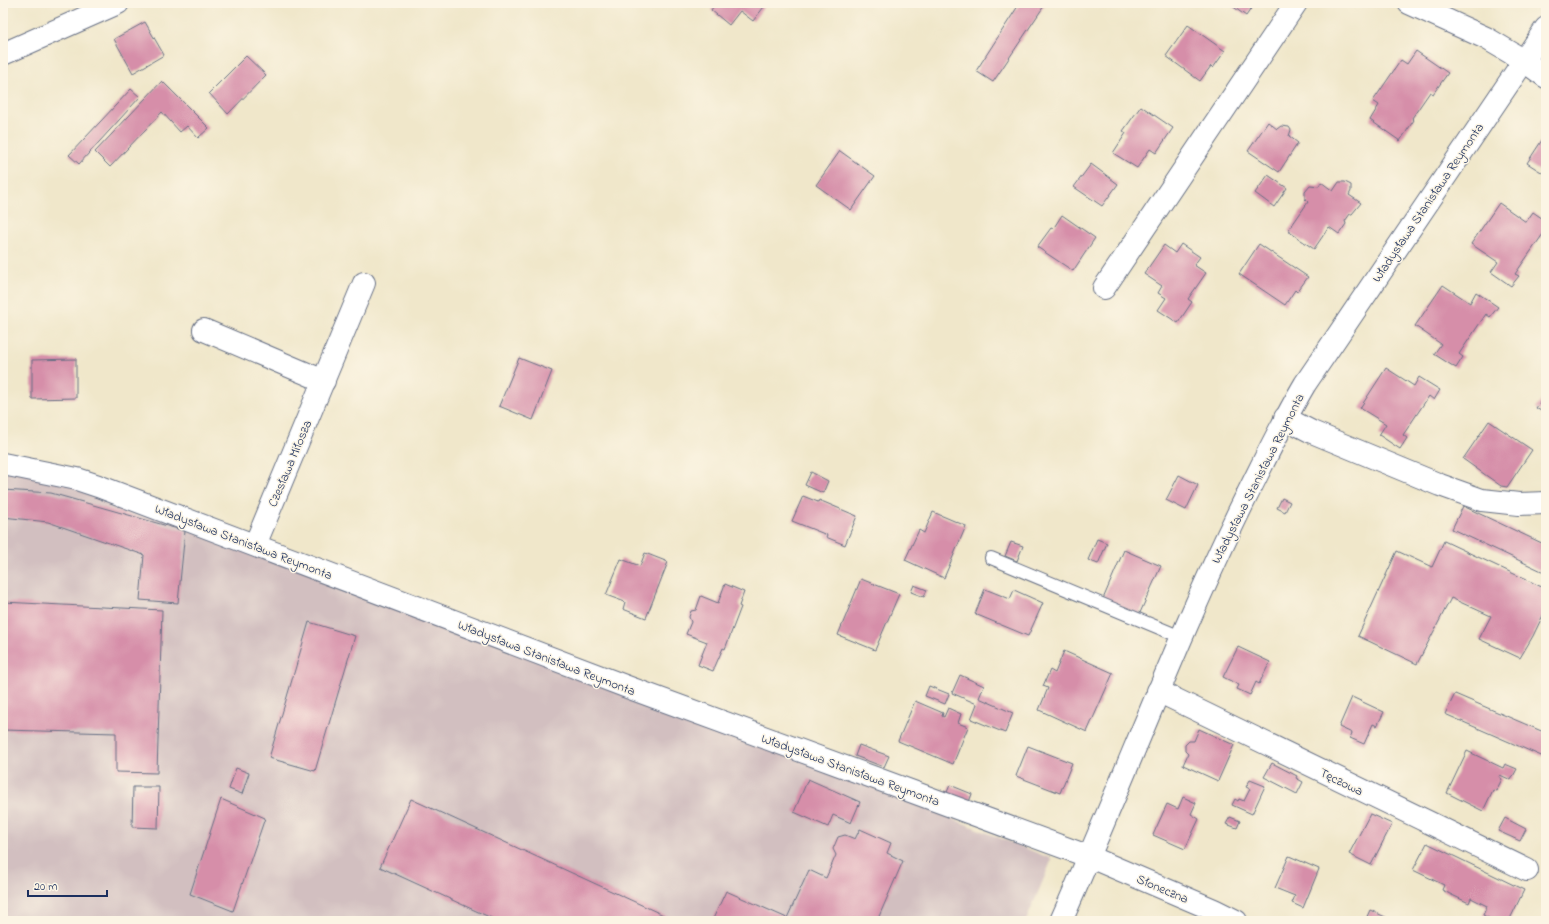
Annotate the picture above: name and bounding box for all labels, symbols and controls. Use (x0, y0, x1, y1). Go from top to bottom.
street label: Władysława Stanisława Reymonta (1368, 119, 1490, 287)
street label: Władysława Stanisława Reymonta (1207, 390, 1311, 568)
street label: Czesława Miłosza (264, 417, 317, 510)
street label: Władysława Stanisława Reymonta (152, 500, 335, 586)
street label: Władysława Stanisława Reymonta (455, 616, 638, 702)
street label: Władysława Stanisława Reymonta (758, 729, 942, 813)
street label: Tęczowa (1316, 764, 1366, 801)
street label: Słoneczna (1133, 870, 1191, 909)
scale bar (28, 872, 107, 898)
text: 20 m (34, 878, 57, 896)

